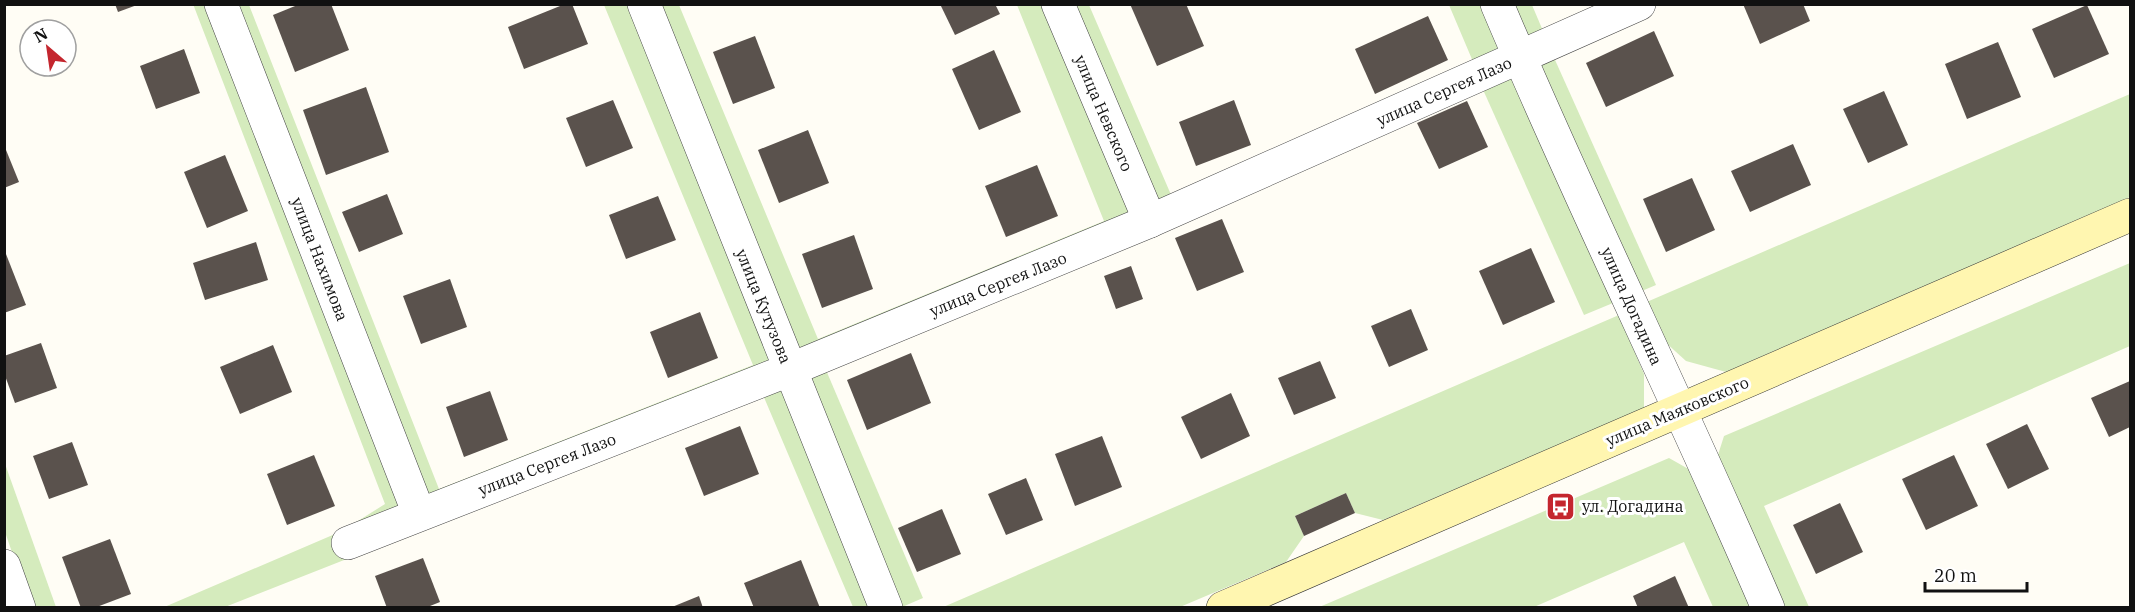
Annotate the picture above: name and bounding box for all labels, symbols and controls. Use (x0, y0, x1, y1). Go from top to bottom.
north arrow (18, 18, 78, 78)
text: N (30, 23, 51, 47)
street label: улица Невского (1070, 52, 1138, 174)
street label: улица Сергея Лазо (1373, 52, 1515, 130)
street label: улица Нахимова (287, 194, 353, 324)
street label: улица Догадина (1597, 244, 1667, 368)
street label: улица Кутузова (732, 246, 796, 367)
street label: улица Сергея Лазо (927, 247, 1069, 321)
street label: улица Маяковского (1602, 372, 1752, 450)
street label: улица Сергея Лазо (475, 429, 619, 499)
bus stop icon: ул. Догадина (1545, 490, 1577, 522)
place label: ул. Догадина (1582, 496, 1684, 516)
scale bar (1925, 555, 2027, 593)
text: 20 m (1934, 564, 1977, 587)

